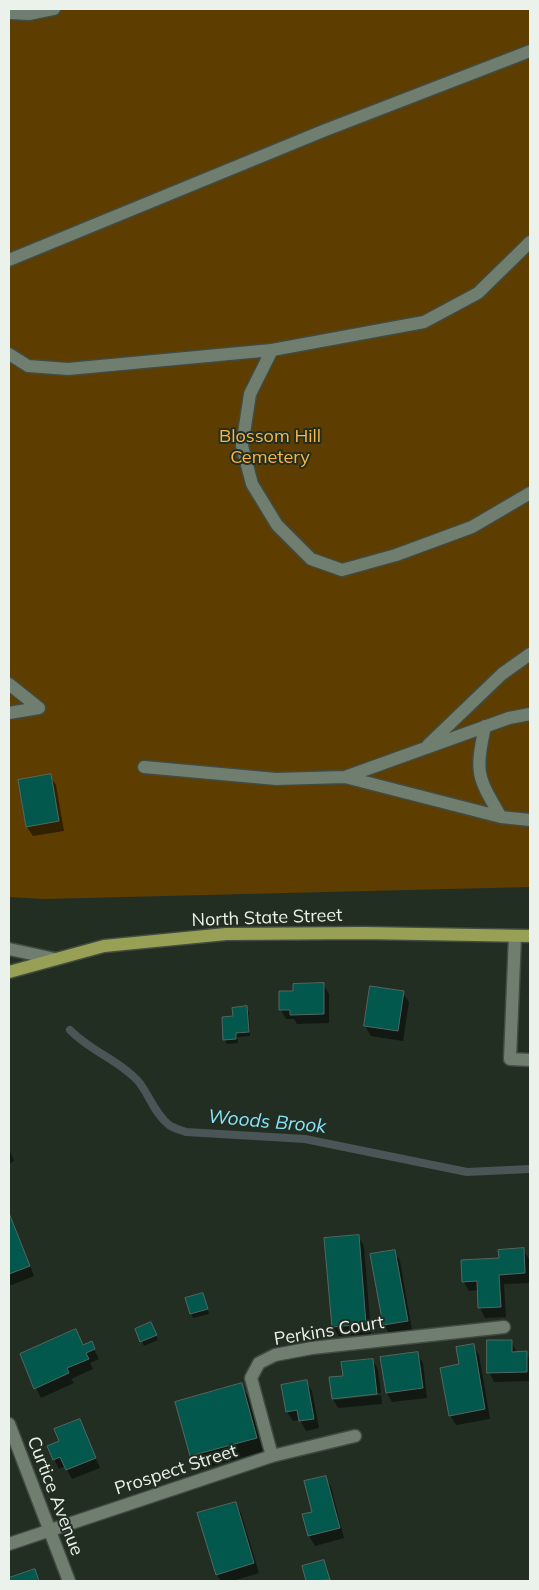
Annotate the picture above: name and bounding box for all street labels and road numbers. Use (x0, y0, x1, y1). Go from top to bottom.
street label: North State Street (191, 905, 343, 931)
street label: Perkins Court (272, 1312, 386, 1350)
street label: Curtice Avenue (22, 1433, 88, 1559)
street label: Prospect Street (112, 1440, 240, 1500)

